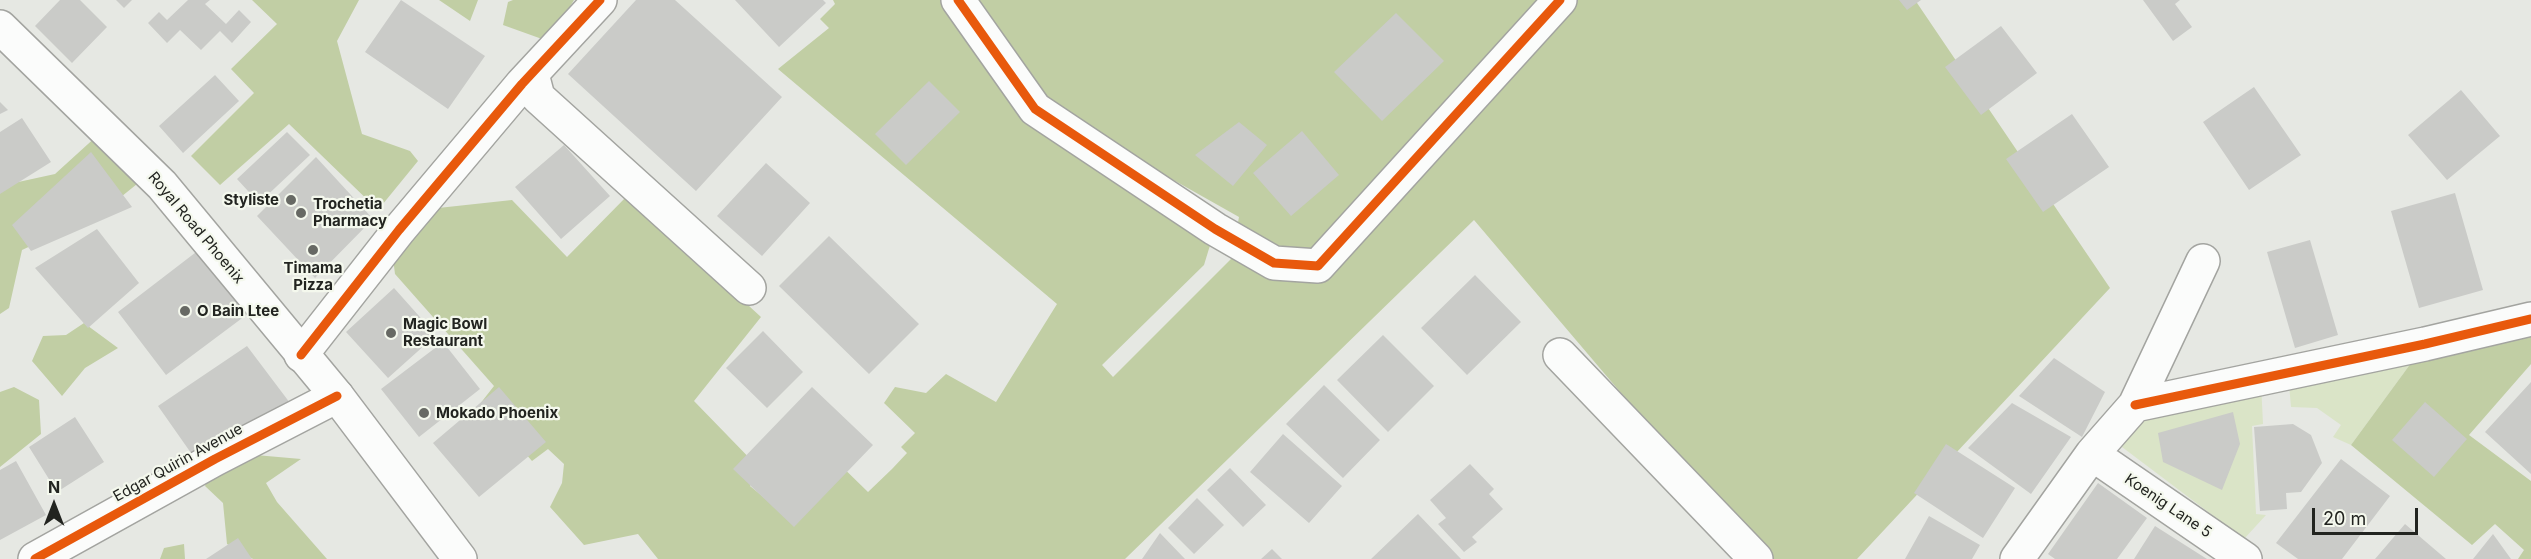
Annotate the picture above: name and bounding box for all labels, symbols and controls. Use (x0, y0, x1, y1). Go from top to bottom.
street label: Royal Road Phoenix (144, 169, 248, 287)
place label: Styliste (223, 191, 279, 209)
marker: Styliste (284, 193, 298, 207)
place label: Trochetia Pharmacy (313, 195, 387, 230)
marker: Trochetia Pharmacy (294, 206, 308, 220)
marker: Timama Pizza (306, 243, 320, 257)
place label: Timama Pizza (284, 259, 342, 294)
place label: O Bain Ltee (197, 302, 279, 320)
marker: O Bain Ltee (178, 304, 192, 318)
place label: Magic Bowl Restaurant (403, 315, 487, 350)
marker: Magic Bowl Restaurant (384, 326, 398, 340)
place label: Mokado Phoenix (436, 404, 558, 422)
marker: Mokado Phoenix (417, 406, 431, 420)
street label: Edgar Quirin Avenue (110, 420, 246, 506)
street label: Koenig Lane 5 (2121, 470, 2215, 542)
north arrow (24, 475, 84, 535)
text: N (48, 477, 60, 497)
scale bar (2315, 496, 2422, 534)
text: 20 m (2323, 508, 2366, 529)

